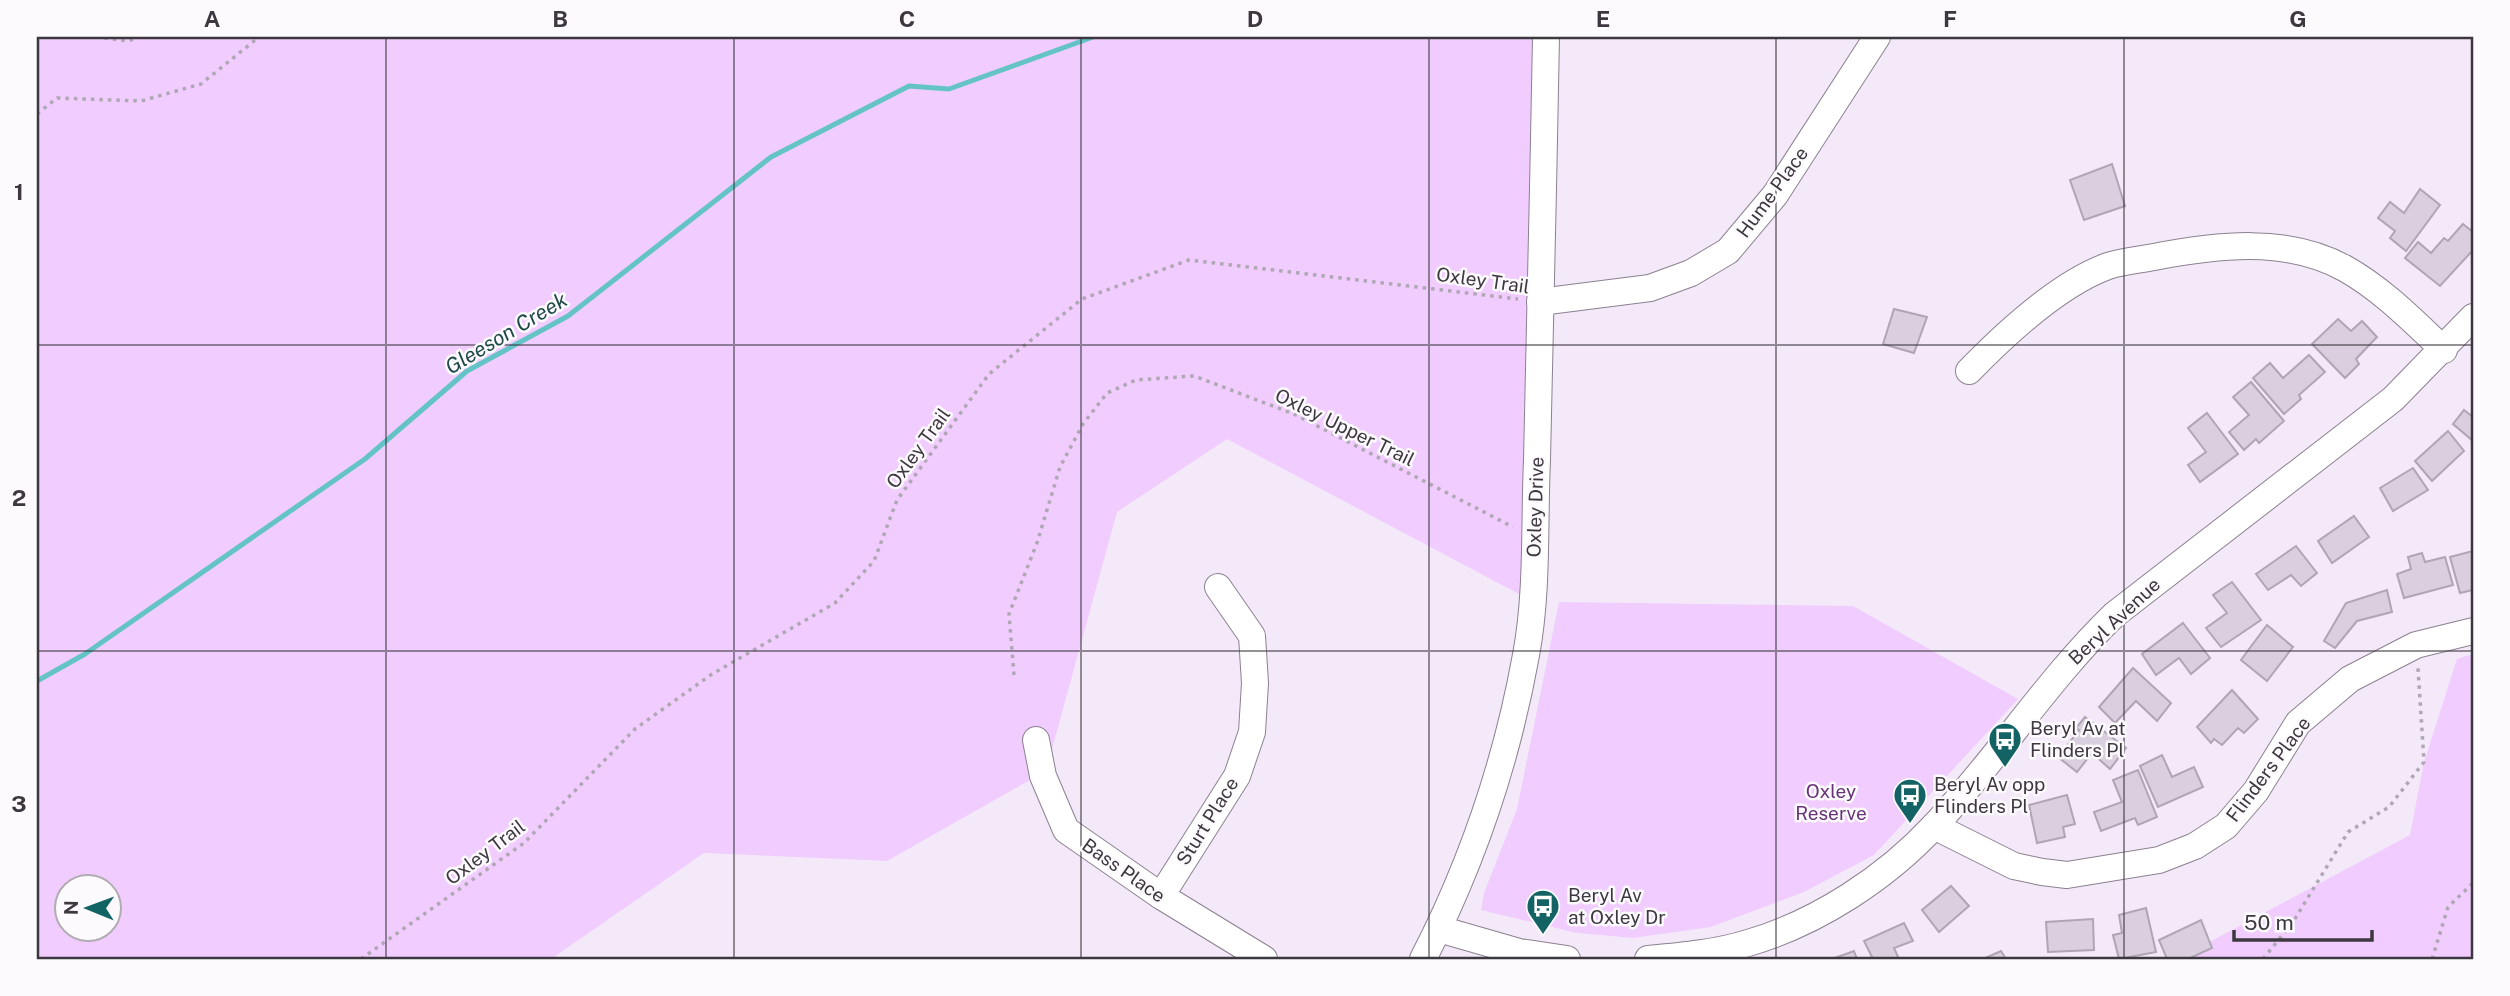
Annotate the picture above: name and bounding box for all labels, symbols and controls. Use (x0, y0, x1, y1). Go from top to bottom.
text: A (204, 5, 221, 32)
text: B (552, 5, 568, 32)
text: C (899, 5, 915, 32)
text: D (1247, 5, 1263, 32)
text: E (1596, 5, 1610, 32)
text: F (1943, 5, 1957, 32)
text: G (2289, 5, 2307, 32)
street label: Hume Place (1732, 142, 1812, 242)
text: 1 (14, 178, 24, 205)
street label: Oxley Trail (1435, 263, 1531, 297)
water label: Gleeson Creek (441, 286, 572, 379)
street label: Oxley Upper Trail (1272, 384, 1418, 470)
street label: Oxley Trail (882, 404, 954, 492)
street label: Oxley Drive (1522, 456, 1548, 558)
text: 2 (12, 484, 26, 511)
street label: Beryl Avenue (2064, 573, 2164, 669)
street label: Flinders Place (2221, 712, 2315, 826)
place label: Beryl Av at Flinders Pl (2030, 717, 2126, 761)
bus stop icon: Beryl Av at Flinders Pl (1986, 720, 2024, 769)
street label: Sturt Place (1171, 773, 1243, 869)
place label: Beryl Av opp Flinders Pl (1934, 773, 2045, 817)
bus stop icon: Beryl Av opp Flinders Pl (1891, 776, 1929, 825)
park label: Oxley Reserve (1795, 780, 1867, 824)
text: 3 (11, 790, 27, 817)
street label: Oxley Trail (441, 815, 529, 889)
street label: Bass Place (1078, 833, 1170, 907)
north arrow (52, 874, 122, 944)
place label: Beryl Av at Oxley Dr (1568, 884, 1666, 928)
bus stop icon: Beryl Av at Oxley Dr (1524, 887, 1562, 936)
scale bar (2234, 898, 2372, 942)
text: N (60, 900, 82, 915)
text: 50 m (2244, 910, 2294, 935)

